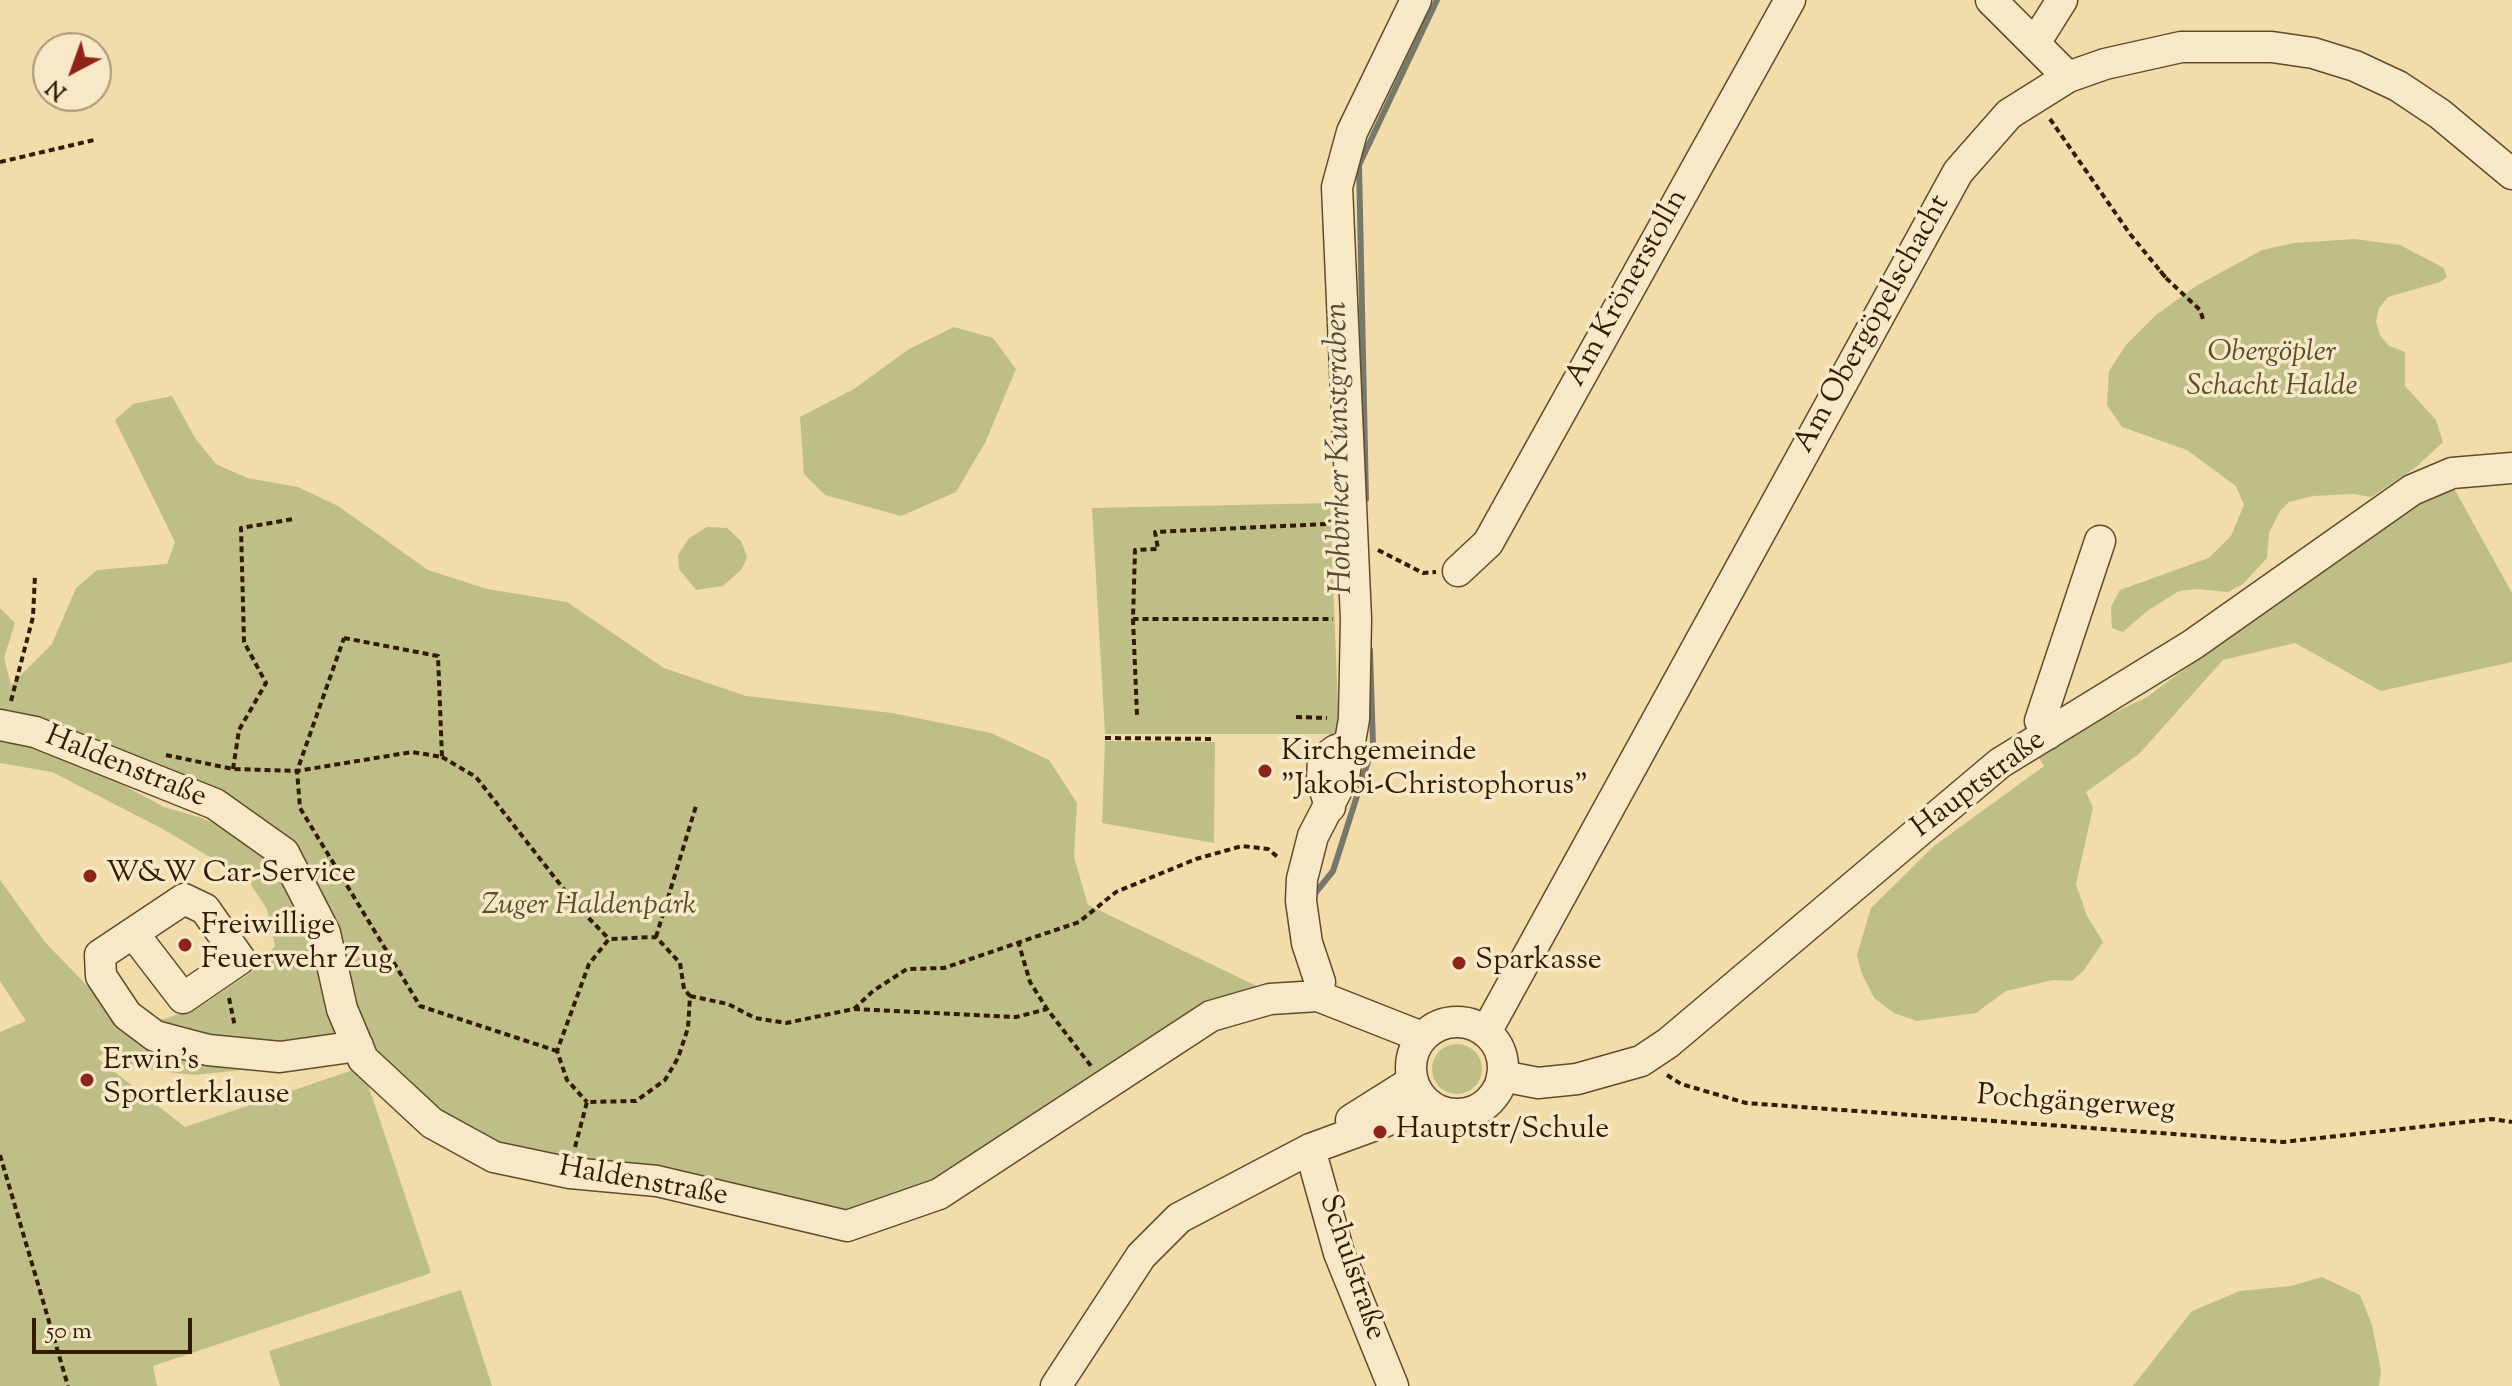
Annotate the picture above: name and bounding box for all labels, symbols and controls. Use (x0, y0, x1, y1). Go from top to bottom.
north arrow (32, 32, 112, 112)
text: N (40, 71, 75, 106)
street label: Am Krönerstolln (1560, 184, 1698, 394)
street label: Am Obergöpelschacht (1788, 190, 1960, 460)
water label: Hohbirker Kunstgraben (1320, 301, 1364, 595)
park label: Obergöpler Schacht Halde (2187, 337, 2357, 408)
street label: Haldenstraße (39, 720, 211, 818)
street label: Hauptstraße (1906, 724, 2054, 848)
place label: Kirchgemeinde "Jakobi-Christophorus" (1281, 736, 1588, 806)
marker: Kirchgemeinde "Jakobi-Christophorus" (1256, 762, 1274, 780)
place label: W&W Car-Service (106, 858, 356, 894)
marker: W&W Car-Service (81, 867, 99, 885)
park label: Zuger Haldenpark (482, 890, 696, 926)
place label: Freiwillige Feuerwehr Zug (201, 910, 393, 980)
marker: Freiwillige Feuerwehr Zug (176, 936, 194, 954)
place label: Sparkasse (1475, 945, 1602, 981)
marker: Sparkasse (1450, 954, 1468, 972)
place label: Erwin’s Sportlerklause (103, 1045, 290, 1116)
marker: Erwin’s Sportlerklause (78, 1071, 96, 1089)
street label: Pochgängerweg (1976, 1080, 2176, 1130)
place label: Hauptstr/Schule (1396, 1114, 1609, 1150)
marker: Hauptstr/Schule (1371, 1123, 1389, 1141)
street label: Haldenstraße (556, 1151, 730, 1217)
street label: Schulstraße (1308, 1191, 1392, 1345)
scale bar (36, 1302, 196, 1352)
text: 50 m (46, 1315, 92, 1349)

